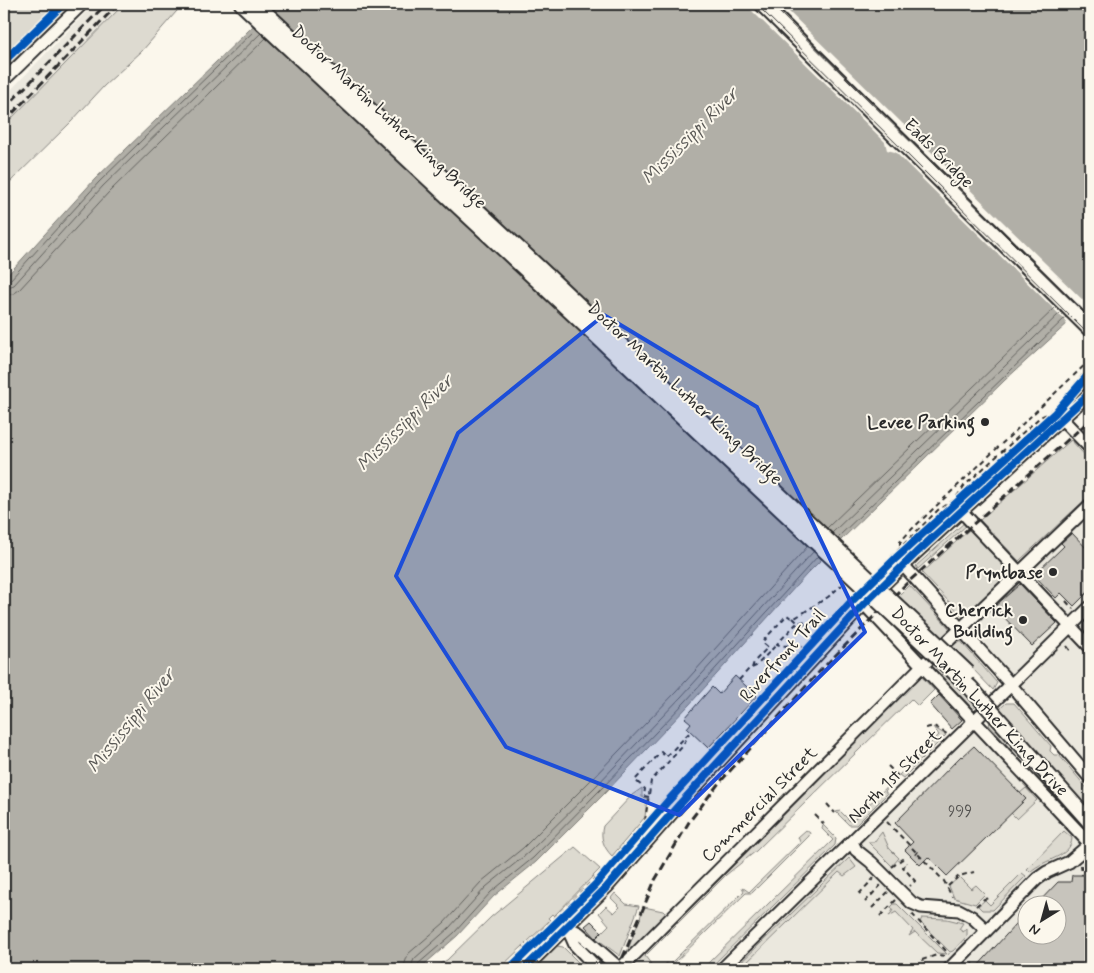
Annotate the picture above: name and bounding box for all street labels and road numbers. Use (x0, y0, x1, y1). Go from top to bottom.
street label: Doctor Martin Luther King Bridge (284, 21, 491, 216)
street label: Eads Bridge (897, 113, 979, 195)
street label: Doctor Martin Luther King Bridge (580, 297, 787, 492)
street label: Doctor Martin Luther King Drive (885, 602, 1074, 802)
street label: Riverfront Trail (734, 604, 831, 707)
street label: North 1st Street (843, 724, 947, 829)
street label: Commercial Street (696, 741, 823, 868)

